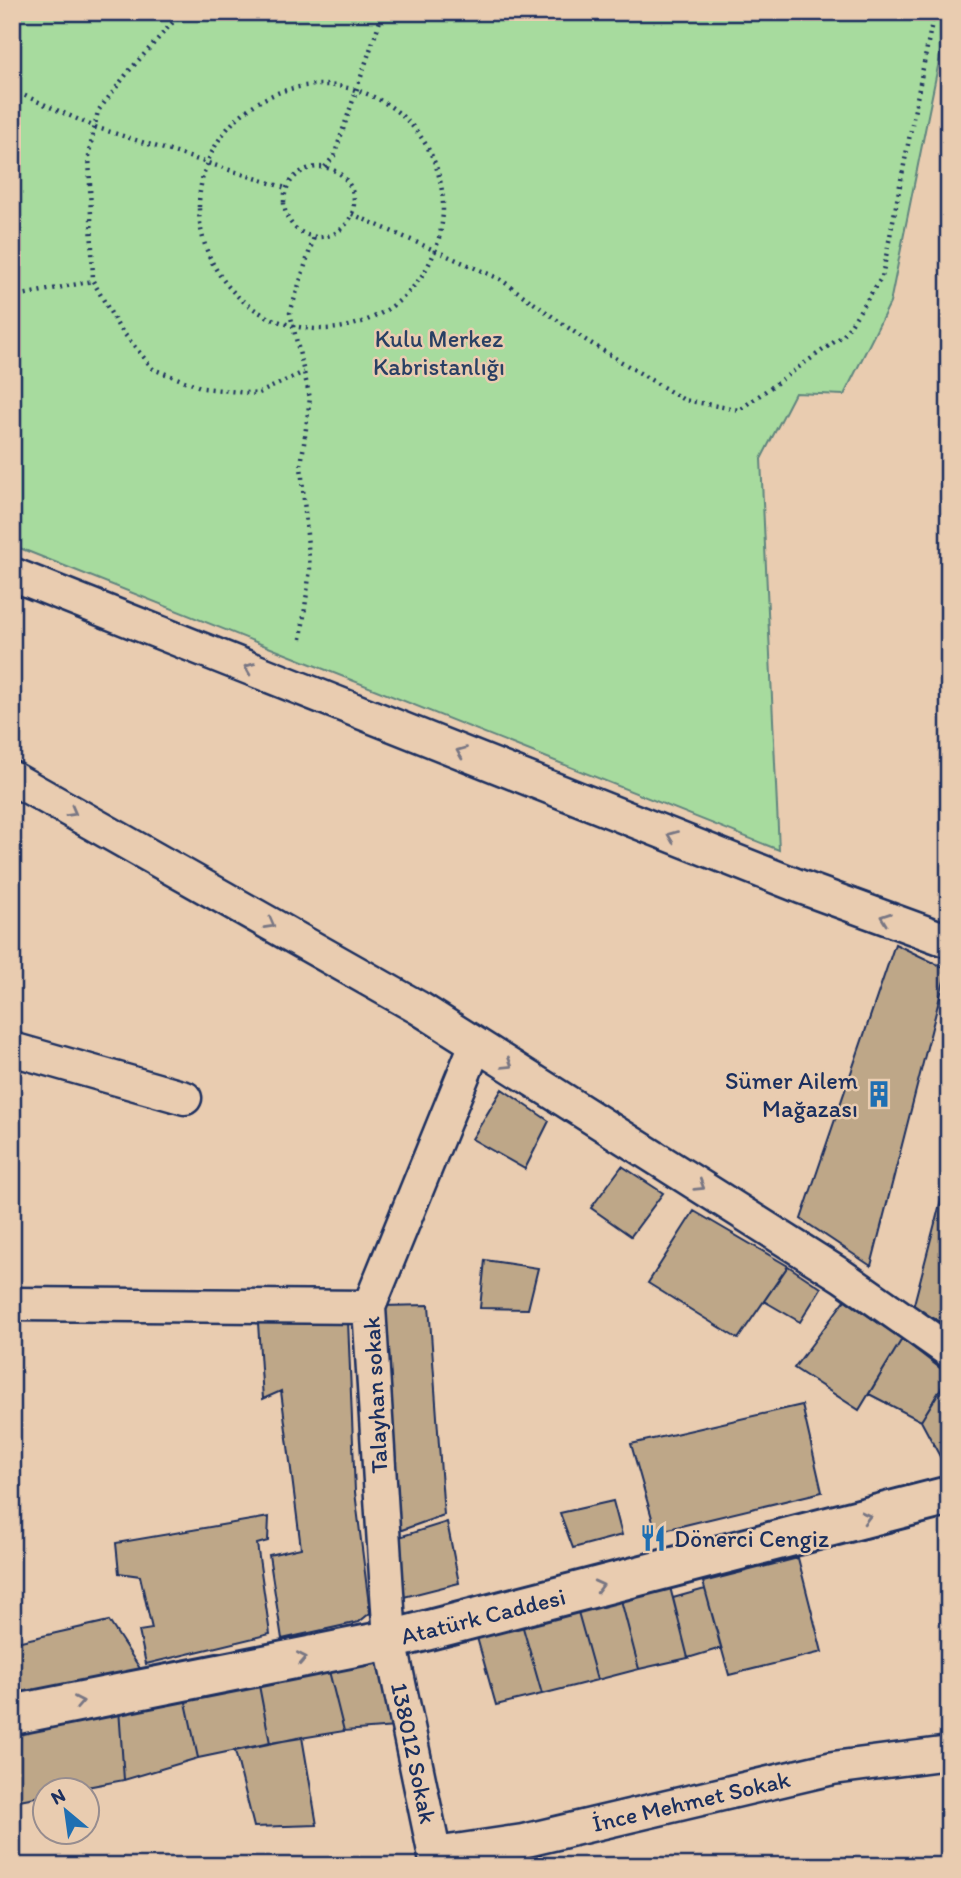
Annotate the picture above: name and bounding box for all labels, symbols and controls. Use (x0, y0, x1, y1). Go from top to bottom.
park label: Kulu Merkez Kabristanlığı (373, 324, 505, 381)
one-way arrow (244, 663, 256, 677)
one-way arrow (456, 746, 468, 760)
one-way arrow (64, 804, 77, 817)
one-way arrow (667, 830, 679, 844)
one-way arrow (879, 912, 891, 926)
one-way arrow (262, 916, 275, 929)
one-way arrow (500, 1056, 513, 1069)
place label: Sümer Ailem Mağazası (725, 1066, 858, 1123)
building icon: Sümer Ailem Mağazası (864, 1079, 894, 1109)
one-way arrow (692, 1177, 705, 1190)
street label: Talayhan sokak (356, 1315, 394, 1474)
one-way arrow (860, 1511, 872, 1525)
restaurant icon: Dönerci Cengiz (638, 1523, 668, 1553)
place label: Dönerci Cengiz (674, 1524, 829, 1553)
one-way arrow (593, 1580, 605, 1594)
street label: Atatürk Caddesi (398, 1582, 568, 1650)
one-way arrow (296, 1651, 308, 1666)
street label: 138012 Sokak (385, 1680, 443, 1826)
one-way arrow (73, 1695, 85, 1710)
street label: İnce Mehmet Sokak (589, 1764, 793, 1838)
north arrow (32, 1776, 102, 1846)
text: N (47, 1783, 69, 1810)

